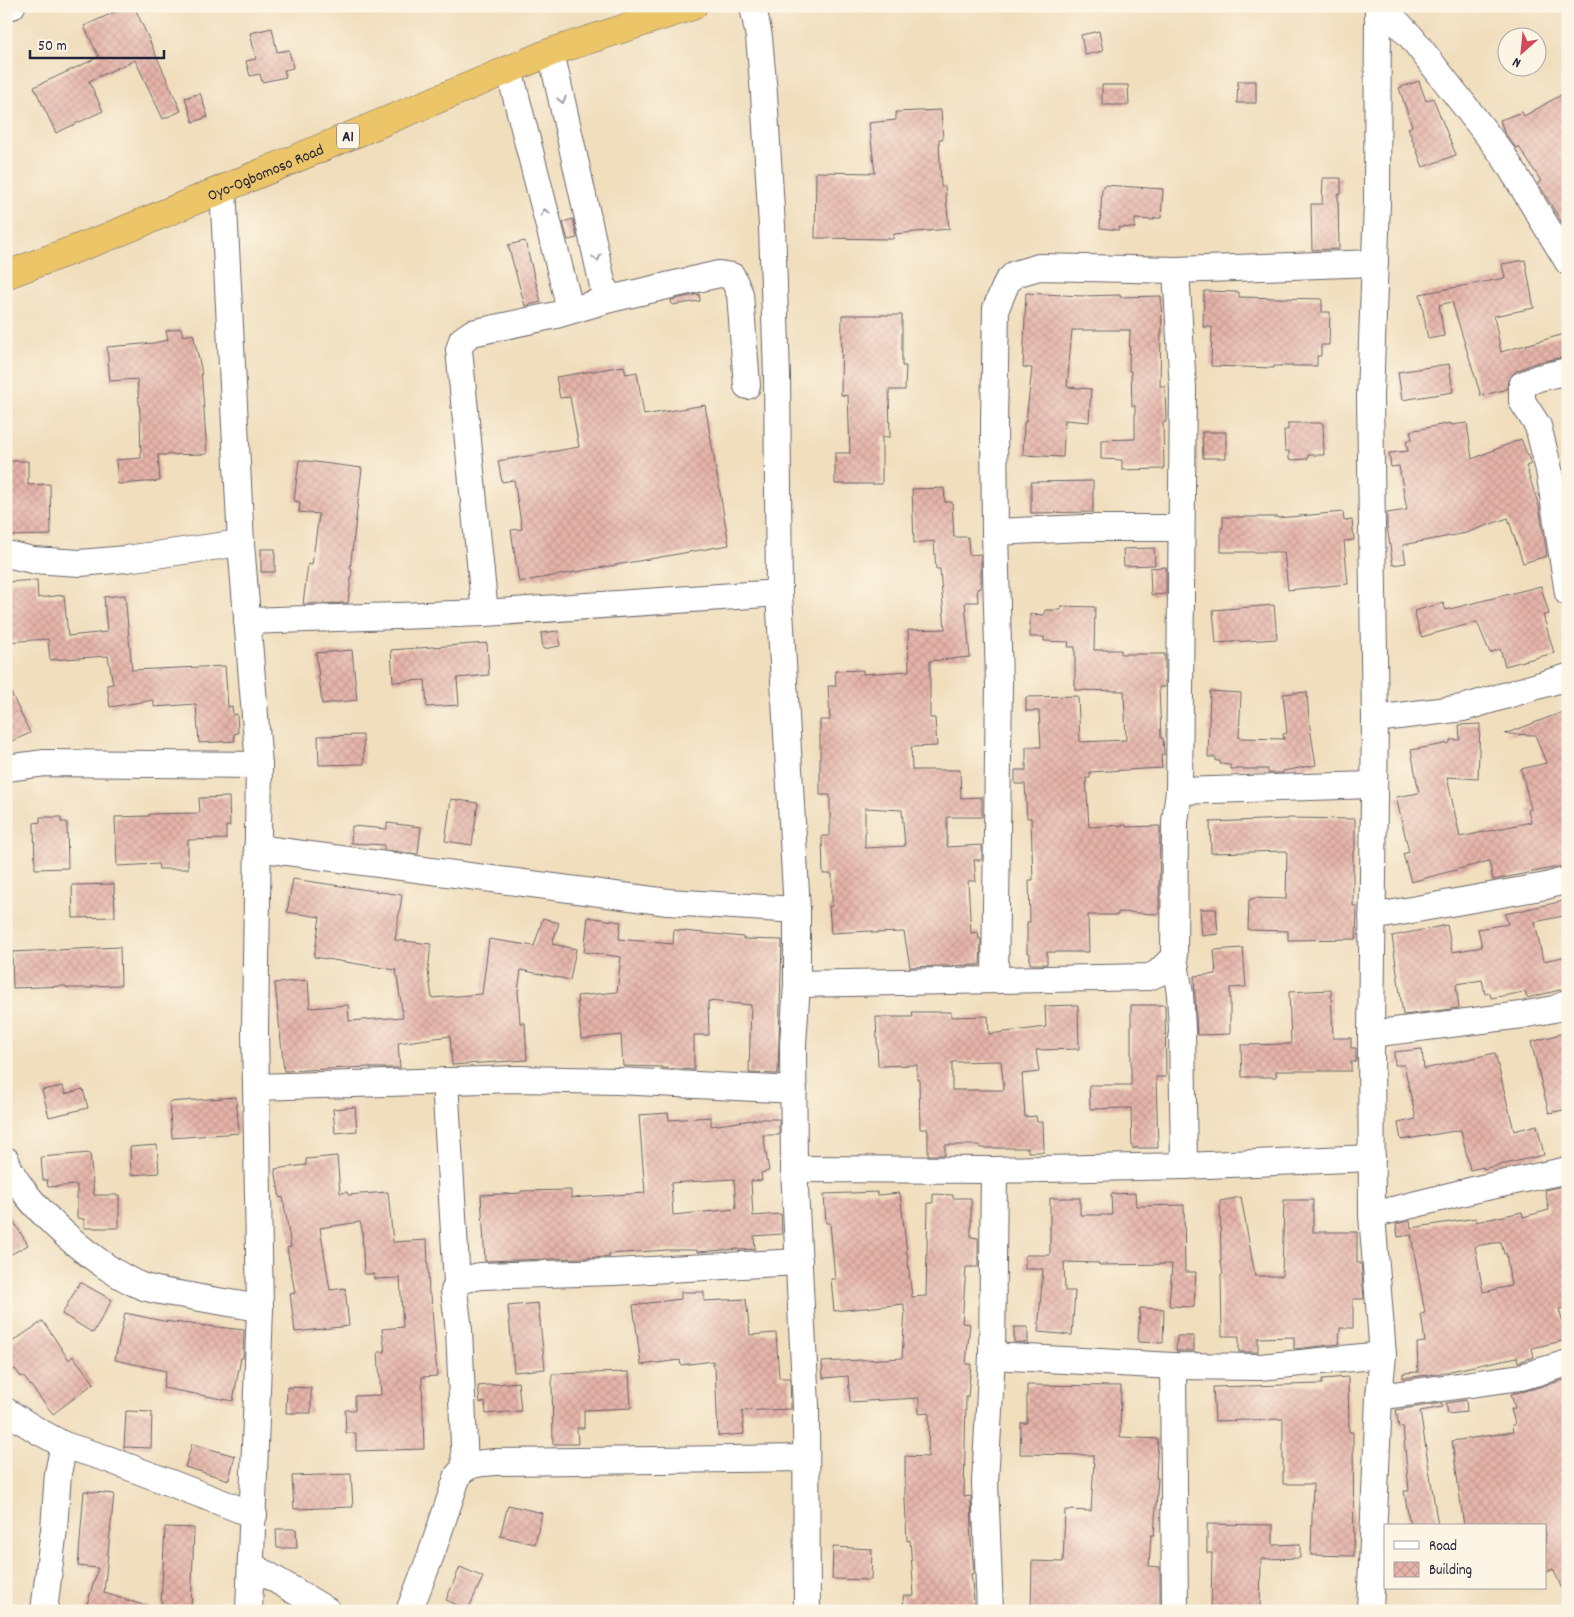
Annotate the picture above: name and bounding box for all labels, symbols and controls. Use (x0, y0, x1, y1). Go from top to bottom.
scale bar (30, 28, 164, 60)
north arrow (1496, 28, 1546, 78)
text: 50 m (38, 36, 67, 58)
text: N (1509, 51, 1525, 72)
one-way arrow (556, 95, 567, 104)
road number: A1 (337, 124, 359, 148)
street label: Oyo-Ogbomoso Road (204, 139, 328, 208)
one-way arrow (540, 208, 551, 217)
one-way arrow (591, 254, 602, 263)
legend (1384, 1524, 1546, 1590)
text: Road (1429, 1536, 1457, 1558)
text: Building (1429, 1560, 1472, 1582)

